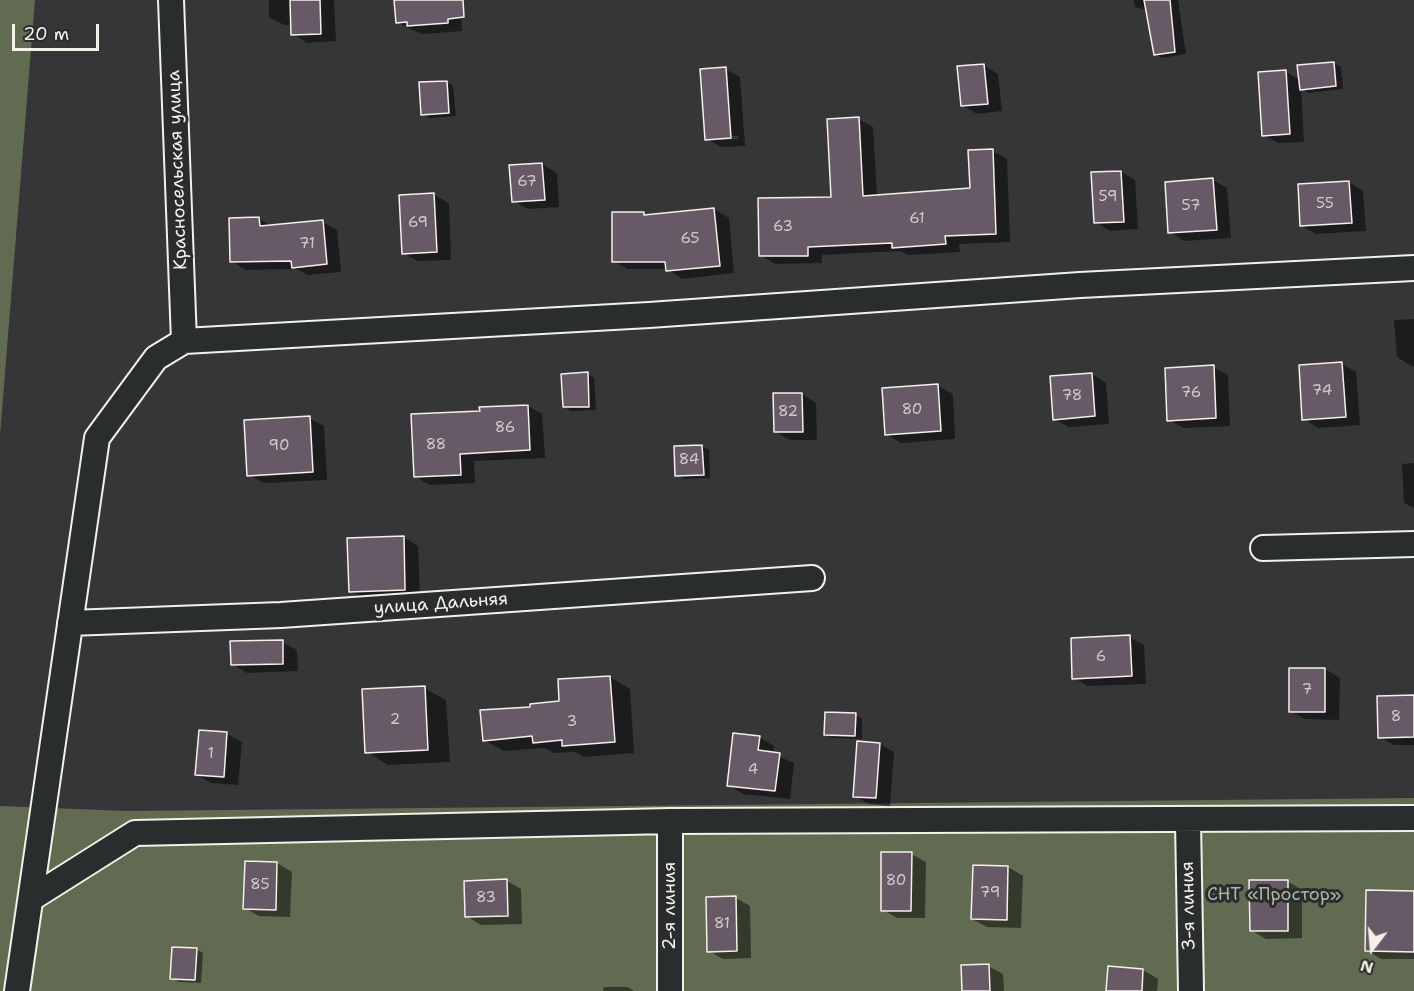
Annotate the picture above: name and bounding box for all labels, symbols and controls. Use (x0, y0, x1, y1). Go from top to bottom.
scale bar (15, 12, 102, 50)
text: 20 m (23, 22, 69, 46)
street label: Красносельская улица (164, 70, 192, 270)
house number: 67 (517, 173, 537, 191)
house number: 59 (1099, 188, 1117, 206)
house number: 55 (1316, 195, 1334, 213)
house number: 57 (1182, 197, 1200, 215)
house number: 61 (909, 210, 925, 228)
house number: 69 (408, 214, 428, 232)
house number: 63 (773, 218, 793, 236)
house number: 65 (680, 230, 700, 248)
house number: 71 (299, 235, 315, 253)
house number: 74 (1312, 382, 1332, 400)
house number: 76 (1181, 384, 1201, 402)
house number: 78 (1062, 387, 1082, 405)
house number: 80 (902, 401, 922, 419)
house number: 82 (778, 403, 798, 421)
house number: 86 (495, 419, 515, 437)
house number: 88 (426, 436, 446, 454)
house number: 90 (269, 437, 289, 455)
house number: 84 (679, 451, 699, 469)
street label: улица Дальняя (373, 589, 509, 619)
house number: 6 (1096, 648, 1106, 666)
house number: 7 (1302, 681, 1312, 699)
house number: 8 (1391, 708, 1401, 726)
house number: 2 (390, 711, 400, 729)
house number: 3 (567, 713, 577, 731)
house number: 1 (208, 745, 214, 763)
house number: 4 (748, 761, 758, 779)
street label: 3-я линия (1177, 861, 1201, 951)
street label: 2-я линия (659, 862, 681, 950)
house number: 80 (886, 872, 906, 890)
house number: 85 (250, 876, 270, 894)
house number: 79 (980, 884, 1000, 902)
park label: СНТ «Простор» (1207, 884, 1341, 906)
house number: 83 (476, 889, 496, 907)
house number: 81 (714, 915, 730, 933)
north arrow (1342, 919, 1402, 979)
text: N (1358, 955, 1376, 979)

